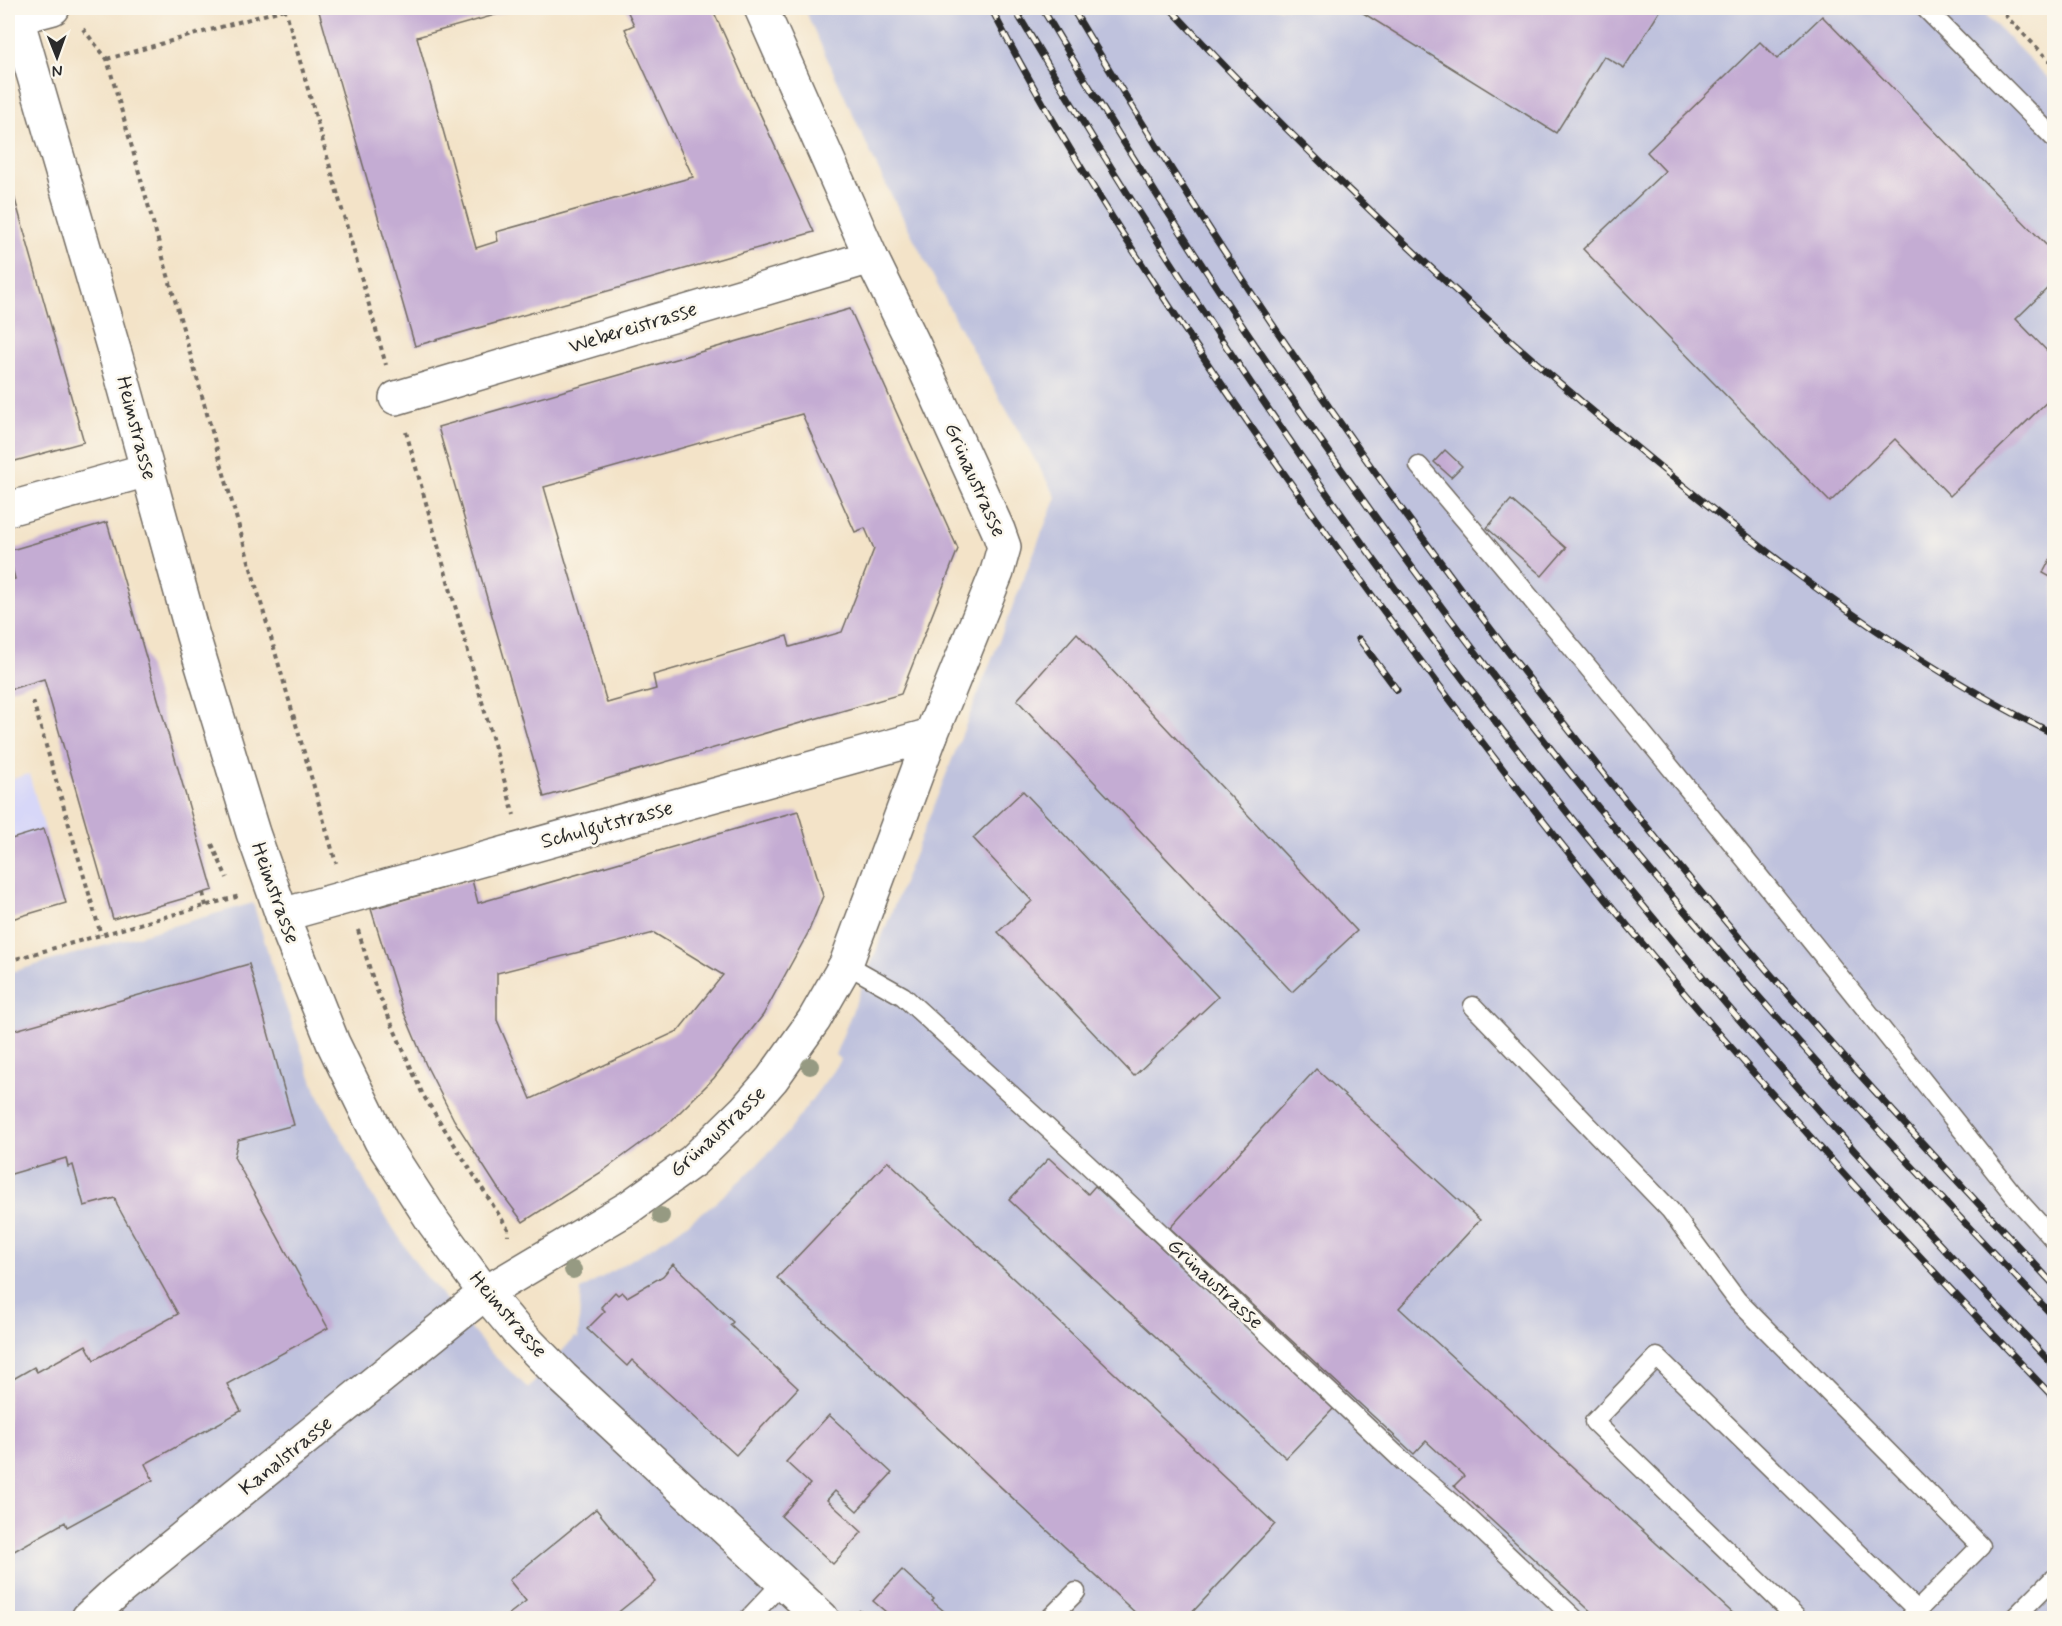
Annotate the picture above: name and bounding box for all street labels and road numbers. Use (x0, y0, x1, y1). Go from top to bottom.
street label: Webereistrasse (565, 295, 701, 361)
street label: Heimstrasse (109, 373, 163, 483)
street label: Grünaustrasse (937, 418, 1013, 542)
street label: Schulgutstrasse (538, 794, 677, 858)
street label: Heimstrasse (244, 838, 306, 948)
street label: Grünaustrasse (664, 1080, 772, 1184)
street label: Grünaustrasse (1161, 1232, 1269, 1336)
street label: Heimstrasse (463, 1266, 553, 1364)
street label: Kanalstrasse (233, 1410, 339, 1502)

